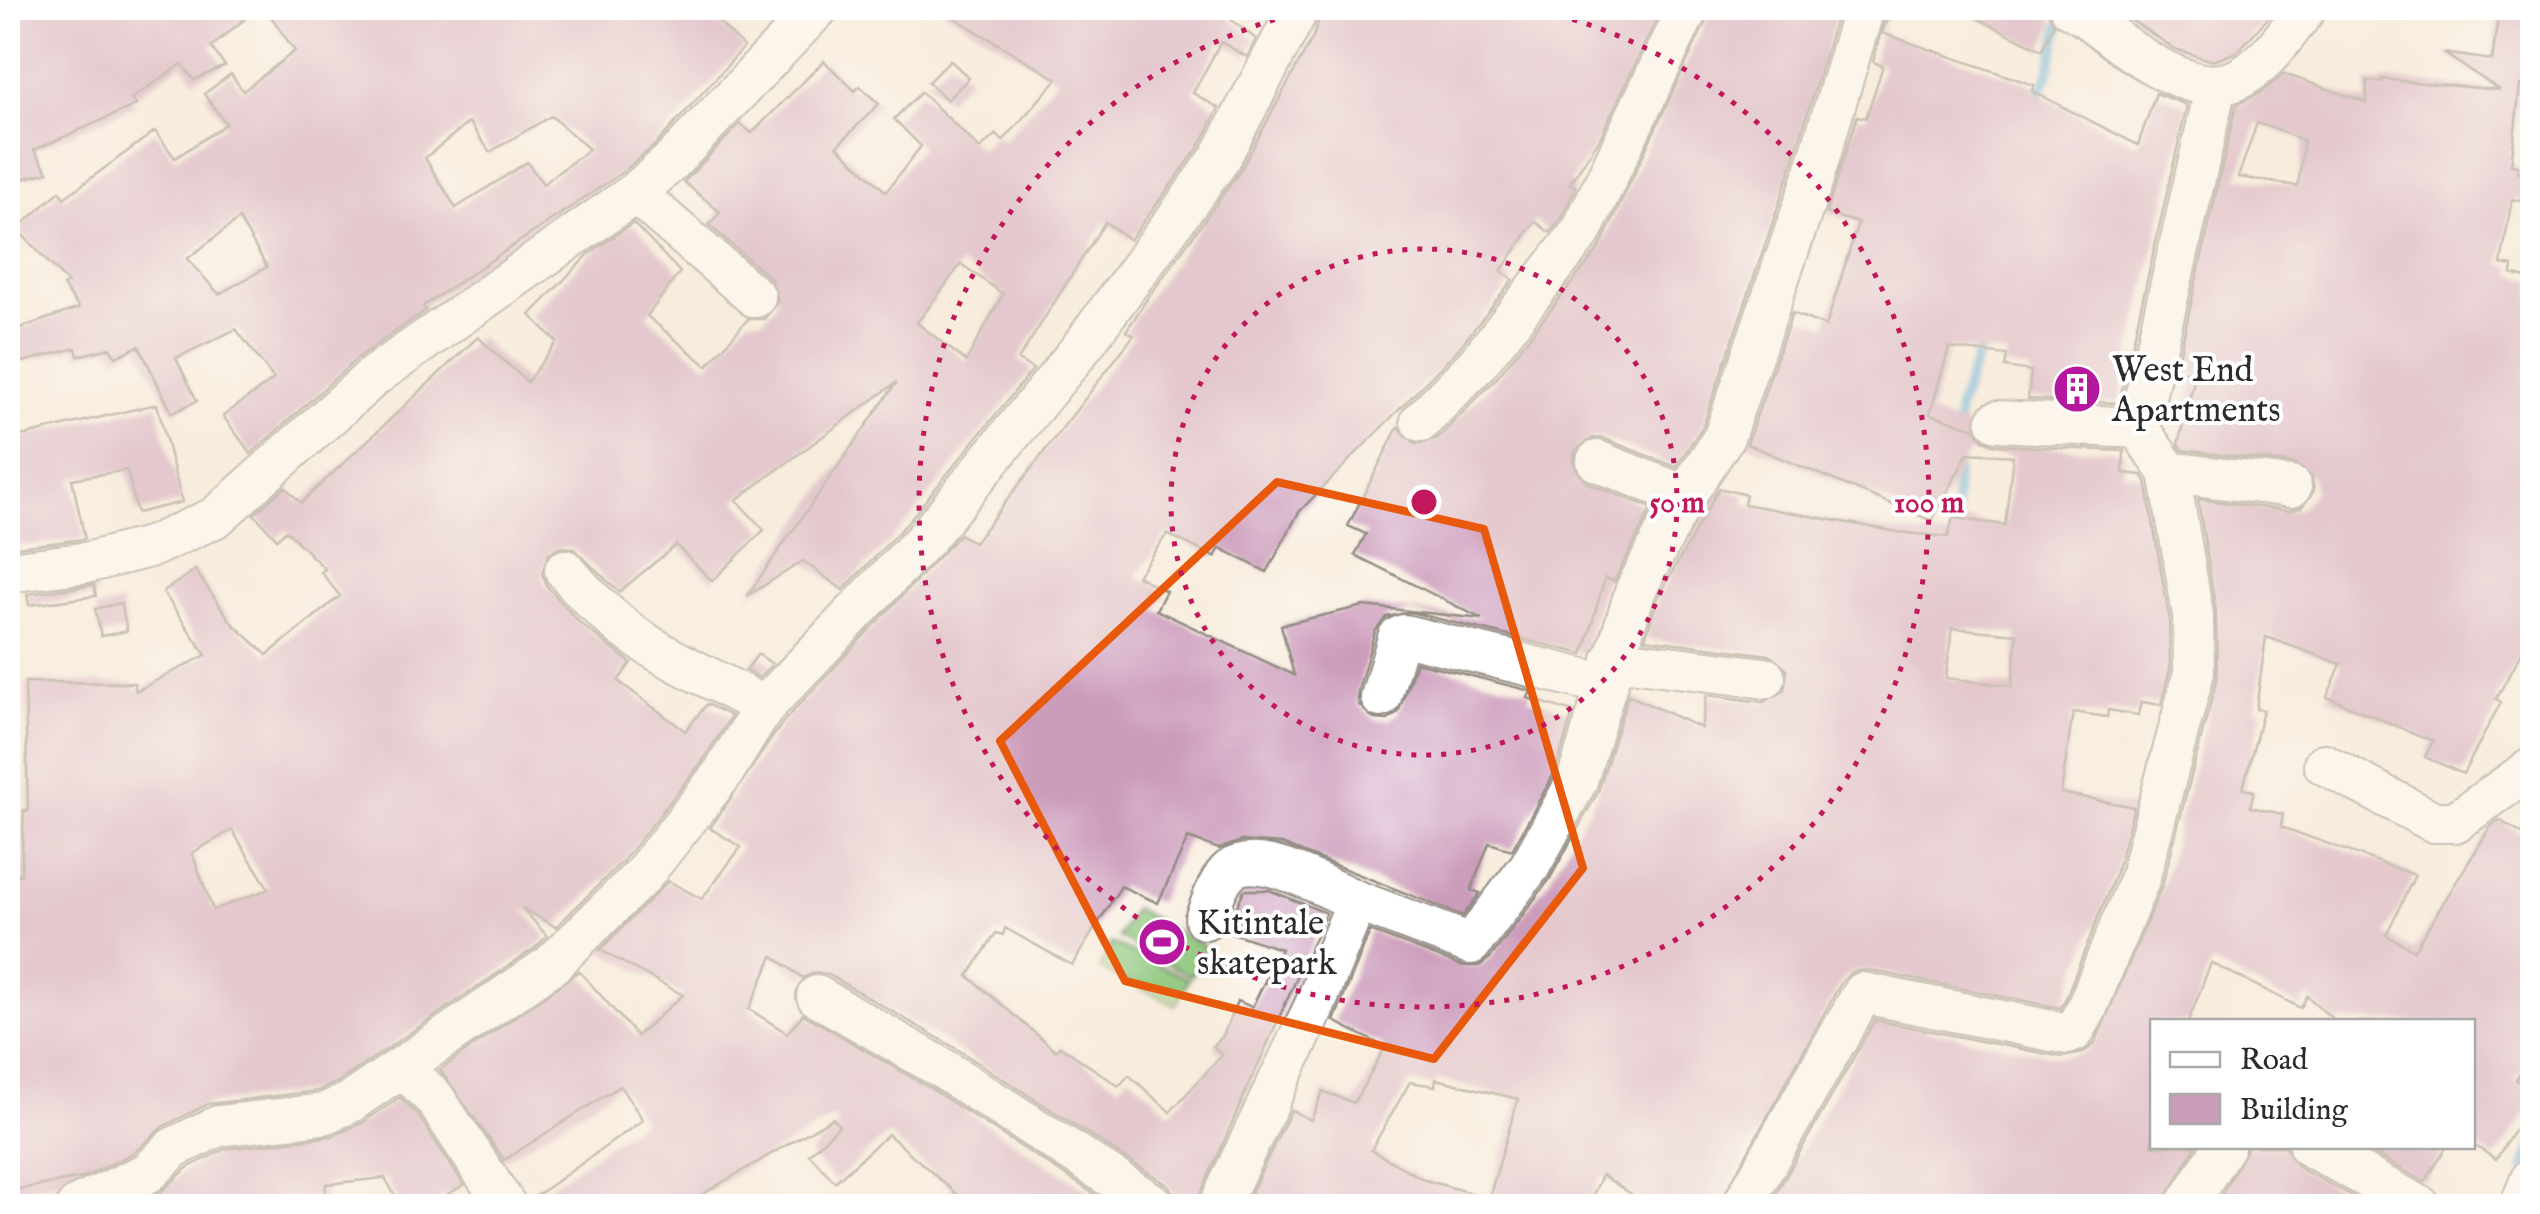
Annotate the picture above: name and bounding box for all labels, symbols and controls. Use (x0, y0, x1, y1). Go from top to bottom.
place label: West End Apartments (2111, 349, 2280, 434)
building icon: West End Apartments (2051, 363, 2103, 415)
centre of rings (1406, 484, 1442, 520)
text: 50 m (1649, 485, 1705, 523)
text: 100 m (1894, 485, 1964, 523)
place label: Kitintale skatepark (1197, 902, 1337, 987)
sports icon: Kitintale skatepark (1136, 916, 1188, 968)
legend (2150, 1019, 2475, 1149)
text: Road (2240, 1042, 2309, 1080)
text: Building (2240, 1092, 2349, 1130)

